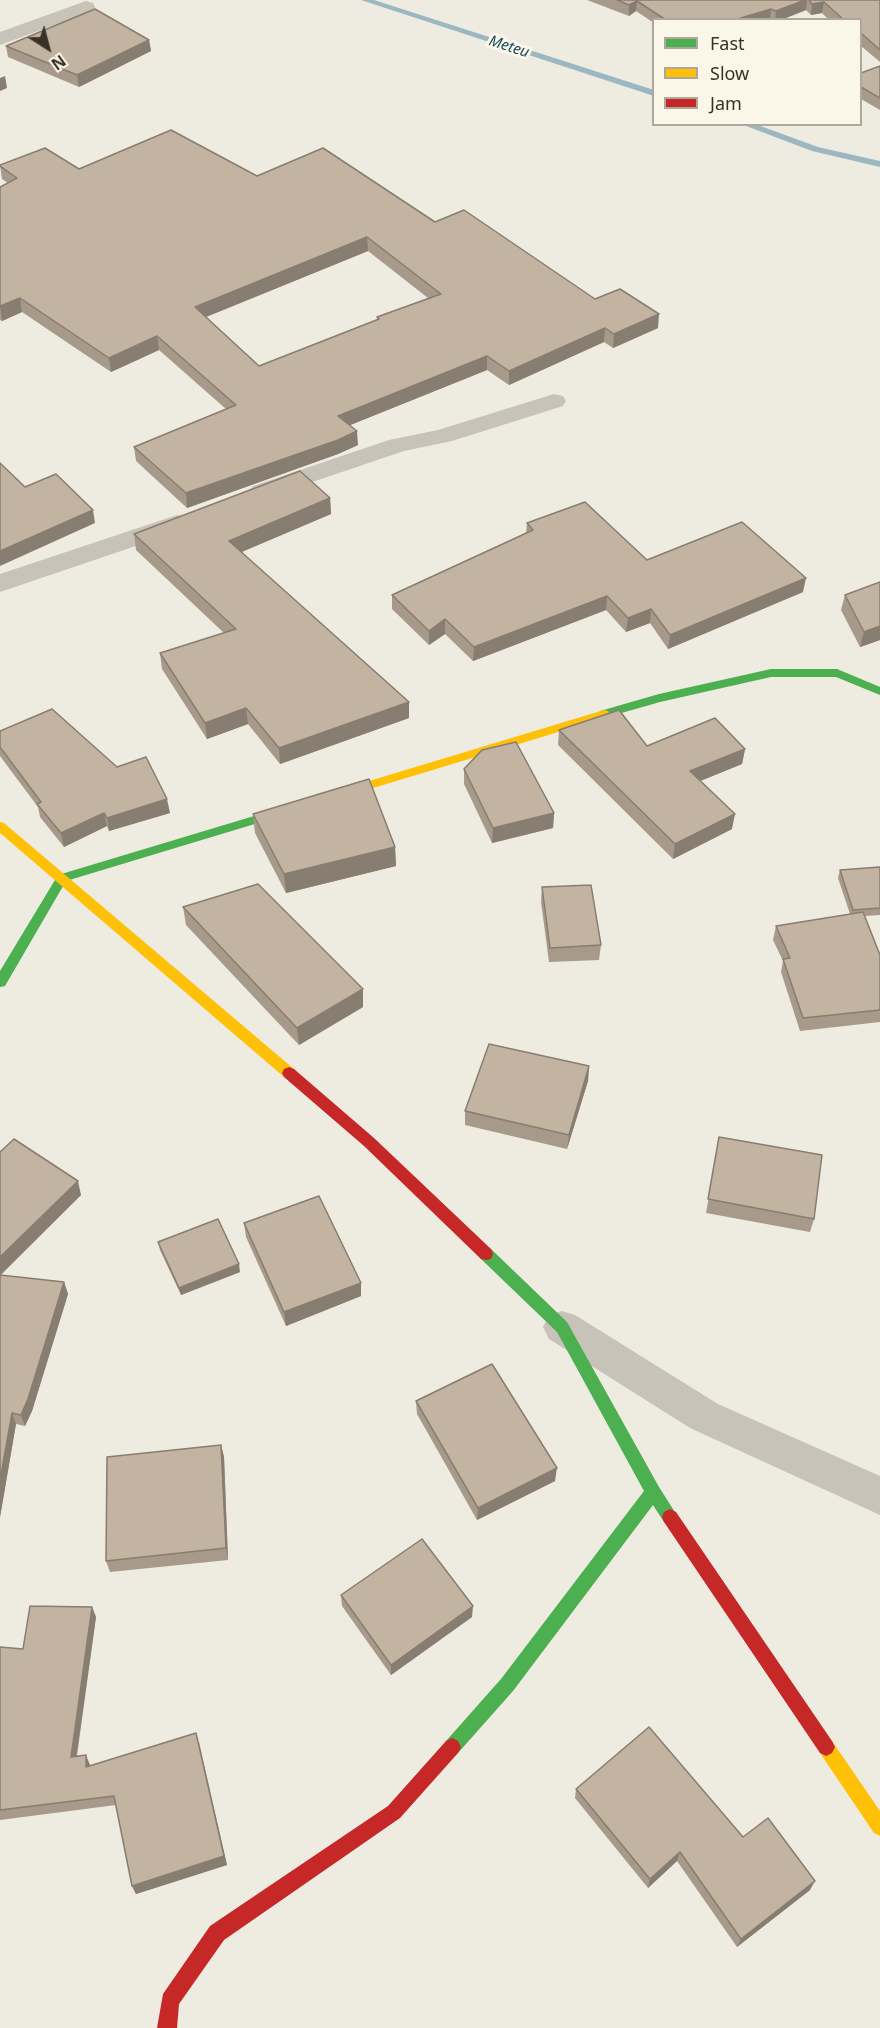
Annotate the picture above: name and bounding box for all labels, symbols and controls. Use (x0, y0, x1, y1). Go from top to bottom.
north arrow (18, 18, 78, 78)
legend (652, 18, 862, 126)
text: Fast (710, 31, 745, 55)
water label: Meteu (487, 32, 531, 62)
text: N (47, 50, 70, 75)
text: Slow (710, 61, 749, 85)
text: Jam (710, 91, 742, 115)

